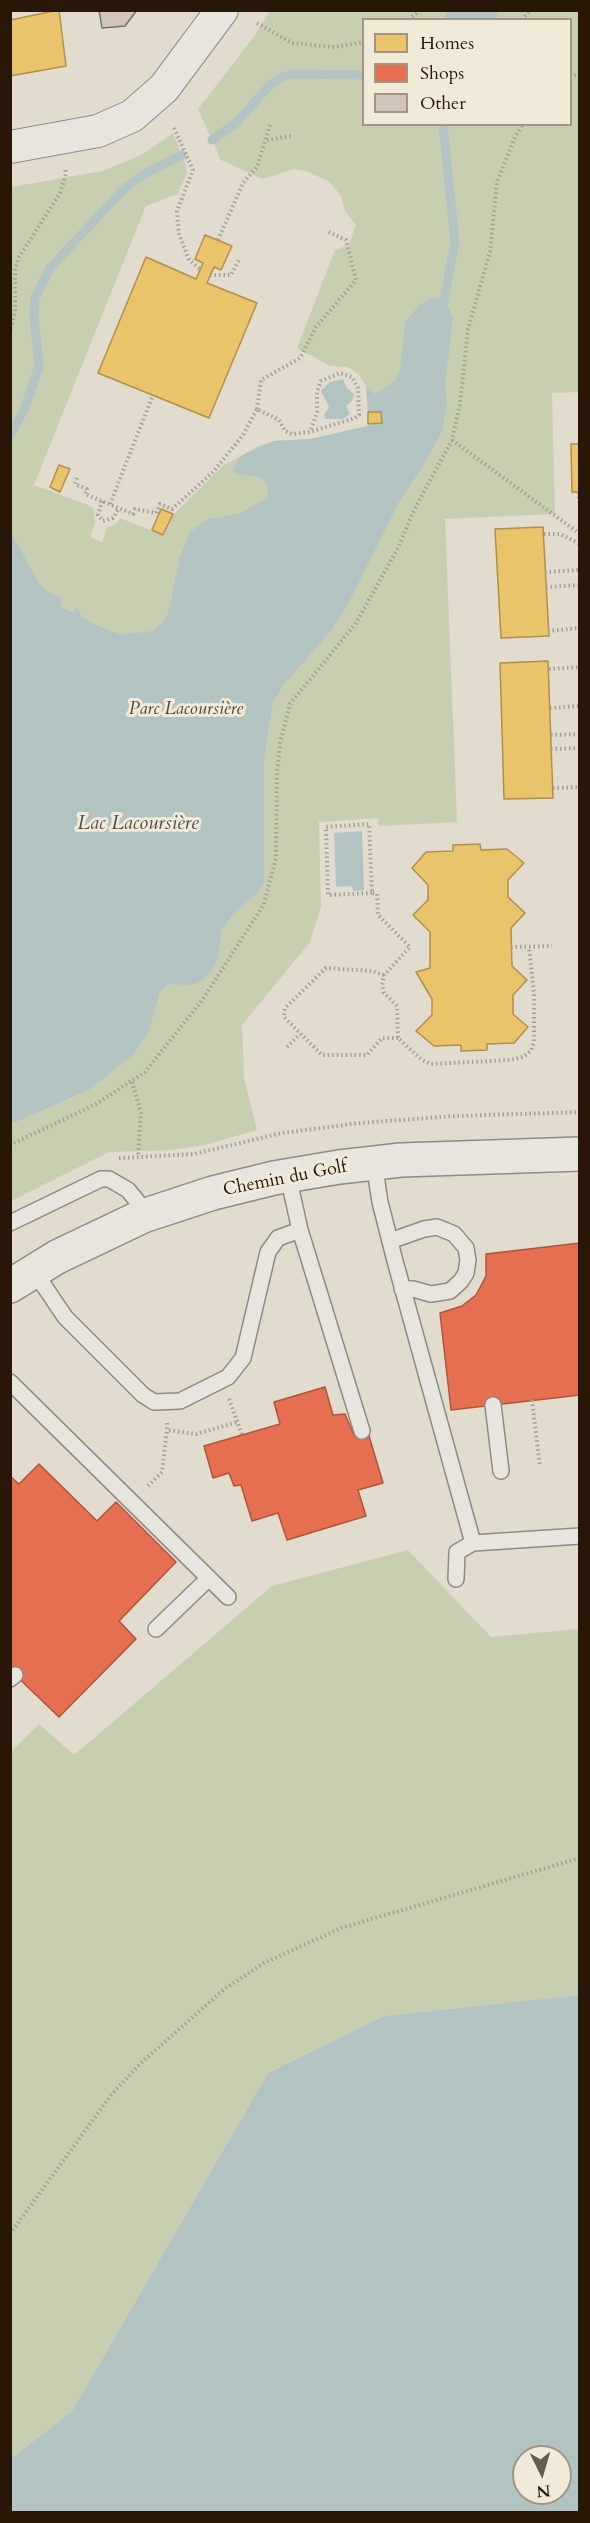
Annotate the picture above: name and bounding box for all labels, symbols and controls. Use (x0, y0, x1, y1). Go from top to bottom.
legend (362, 18, 572, 126)
text: Homes (420, 31, 474, 56)
text: Shops (420, 61, 464, 86)
text: Other (420, 91, 466, 116)
park label: Parc Lacoursière (129, 699, 243, 721)
water label: Lac Lacoursière (77, 812, 199, 836)
street label: Chemin du Golf (221, 1156, 349, 1202)
north arrow (512, 2445, 572, 2505)
text: N (536, 2479, 551, 2503)

